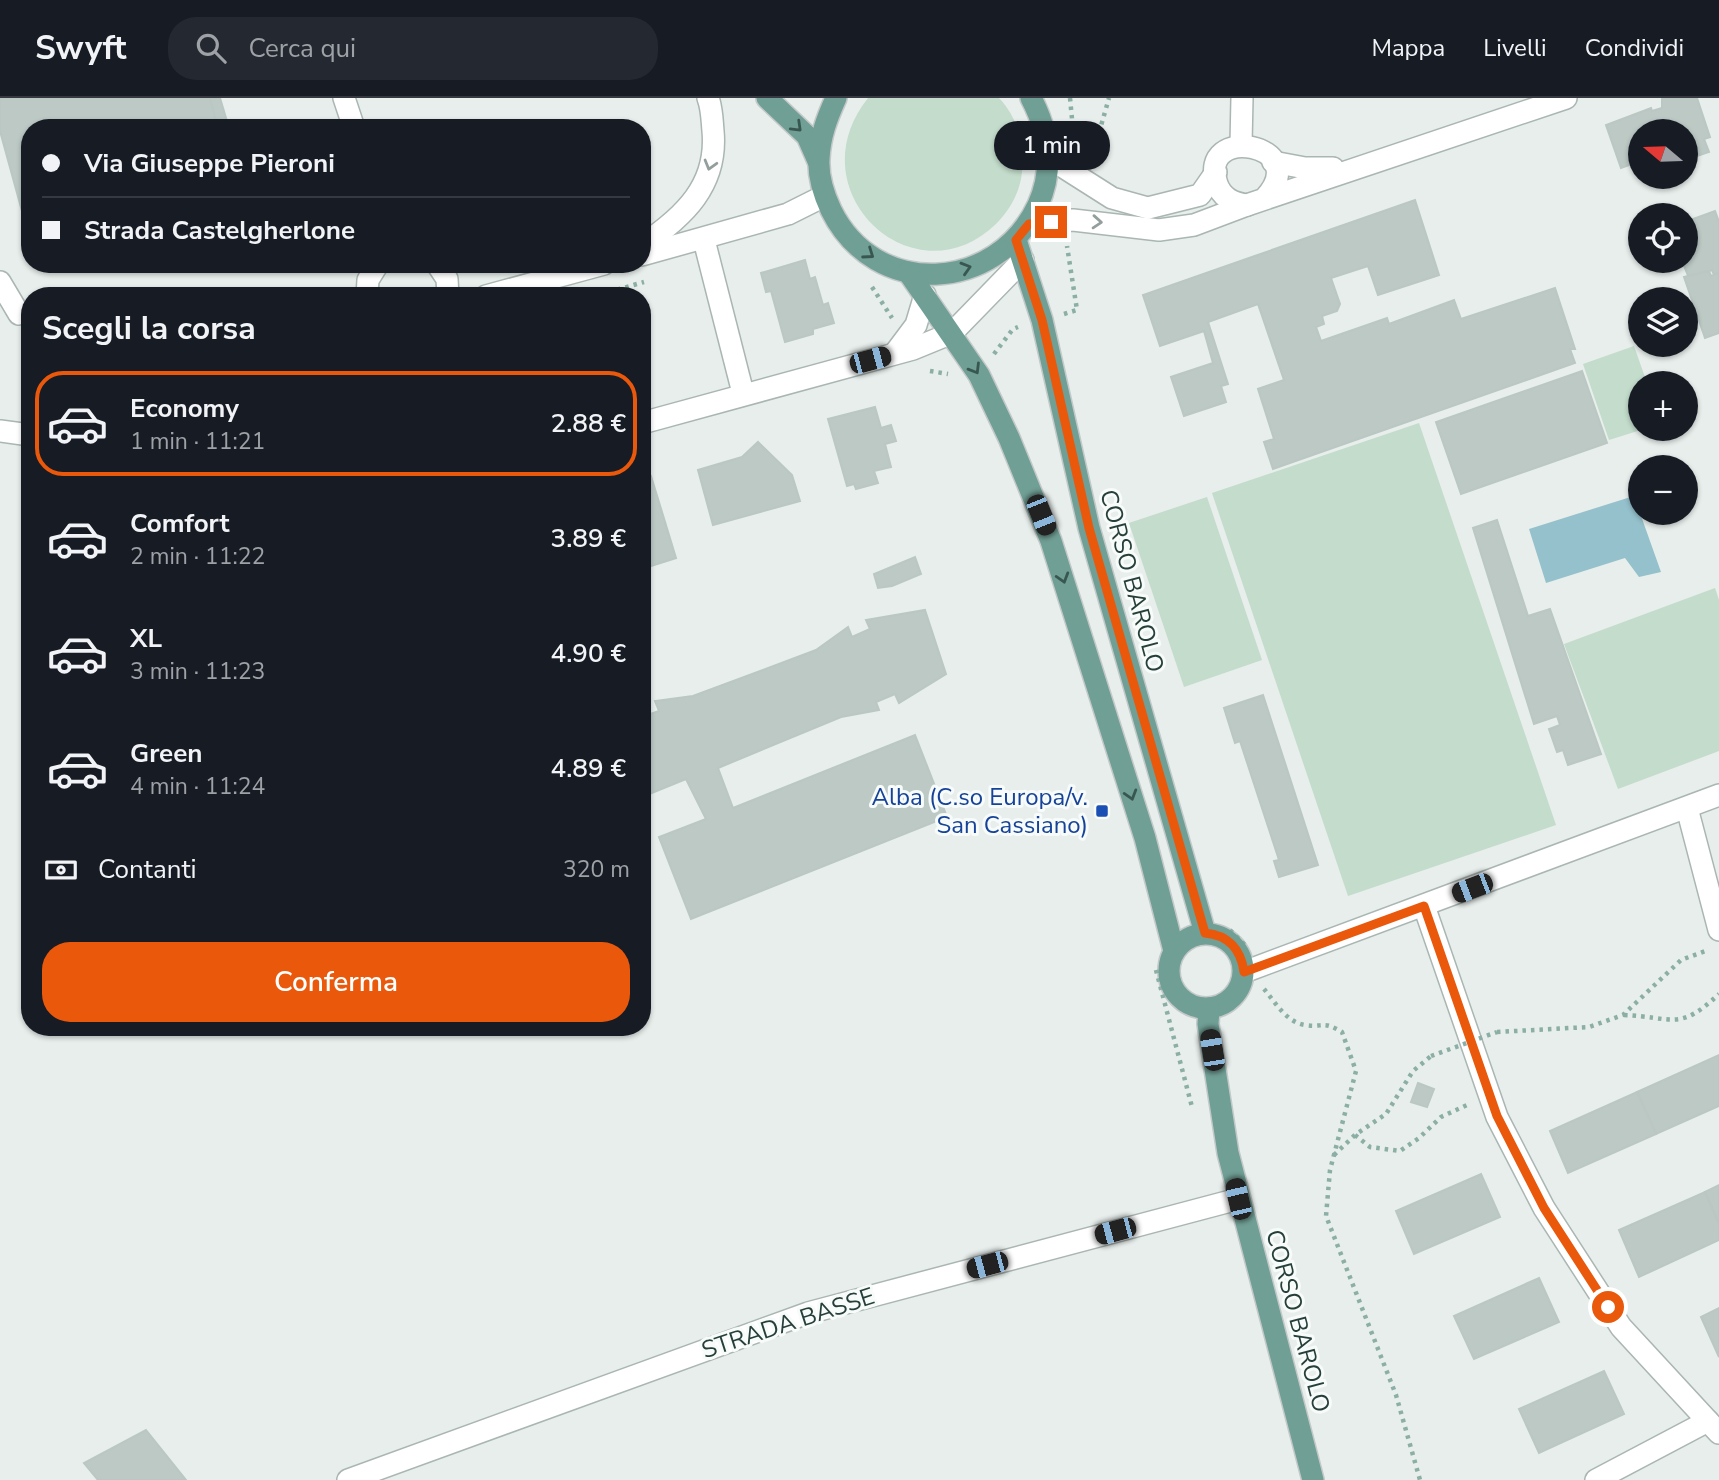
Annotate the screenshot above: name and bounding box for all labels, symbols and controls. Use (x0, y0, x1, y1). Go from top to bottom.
search box (168, 17, 658, 80)
text: Swyft (35, 26, 126, 71)
icon: search (192, 29, 230, 67)
text: Cerca qui (248, 31, 356, 66)
text: Mappa (1371, 32, 1445, 64)
text: Livelli (1483, 32, 1547, 64)
text: Condividi (1585, 32, 1684, 64)
one-way arrow (789, 118, 802, 131)
north arrow (1628, 119, 1698, 189)
map controls (1628, 119, 1698, 525)
callout: 1 min (993, 121, 1109, 170)
text: 1 min (1023, 130, 1081, 161)
text: Via Giuseppe Pieroni (84, 146, 335, 181)
one-way arrow (704, 159, 719, 171)
button: locate (1628, 203, 1698, 273)
route end (1035, 206, 1067, 238)
text: Strada Castelgherlone (84, 213, 355, 248)
one-way arrow (1092, 214, 1103, 229)
one-way arrow (861, 246, 874, 258)
one-way arrow (959, 262, 971, 277)
button: layers (1628, 287, 1698, 357)
text: Scegli la corsa (42, 307, 256, 350)
car (847, 344, 894, 376)
one-way arrow (966, 361, 979, 374)
button: + (1628, 371, 1698, 441)
text: Economy (130, 391, 239, 426)
icon: car (46, 392, 109, 455)
text: 2.88 € (551, 406, 626, 441)
text: 1 min · 11:21 (130, 426, 265, 457)
button: − (1628, 455, 1698, 525)
street label: CORSO BAROLO (1092, 486, 1172, 676)
car (1024, 492, 1059, 538)
text: Comfort (130, 506, 230, 541)
icon: car (46, 507, 109, 570)
text: 3.89 € (551, 521, 626, 556)
text: 2 min · 11:22 (130, 541, 265, 572)
one-way arrow (1054, 572, 1069, 584)
text: XL (130, 621, 162, 656)
icon: car (46, 622, 109, 685)
text: 4.90 € (551, 636, 626, 671)
text: 3 min · 11:23 (130, 656, 265, 687)
text: Green (130, 736, 203, 771)
icon: car (46, 737, 109, 800)
text: 4.89 € (551, 751, 626, 786)
text: 4 min · 11:24 (130, 771, 265, 802)
place label: Alba (C.so Europa/v. San Cassiano) (871, 781, 1088, 841)
one-way arrow (1123, 788, 1137, 801)
marker: Alba (C.so Europa/v. San Cassiano) (1094, 803, 1110, 819)
icon: cash (42, 851, 80, 889)
text: Contanti (98, 852, 197, 887)
text: 320 m (563, 854, 630, 885)
car (1449, 871, 1496, 905)
button: Conferma (42, 942, 630, 1022)
car (1199, 1028, 1226, 1072)
car (1224, 1176, 1253, 1222)
car (1092, 1215, 1139, 1247)
street label: CORSO BAROLO (1258, 1226, 1338, 1416)
car (964, 1249, 1011, 1281)
street label: STRADA BASSE (697, 1280, 879, 1366)
route start (1592, 1291, 1624, 1323)

